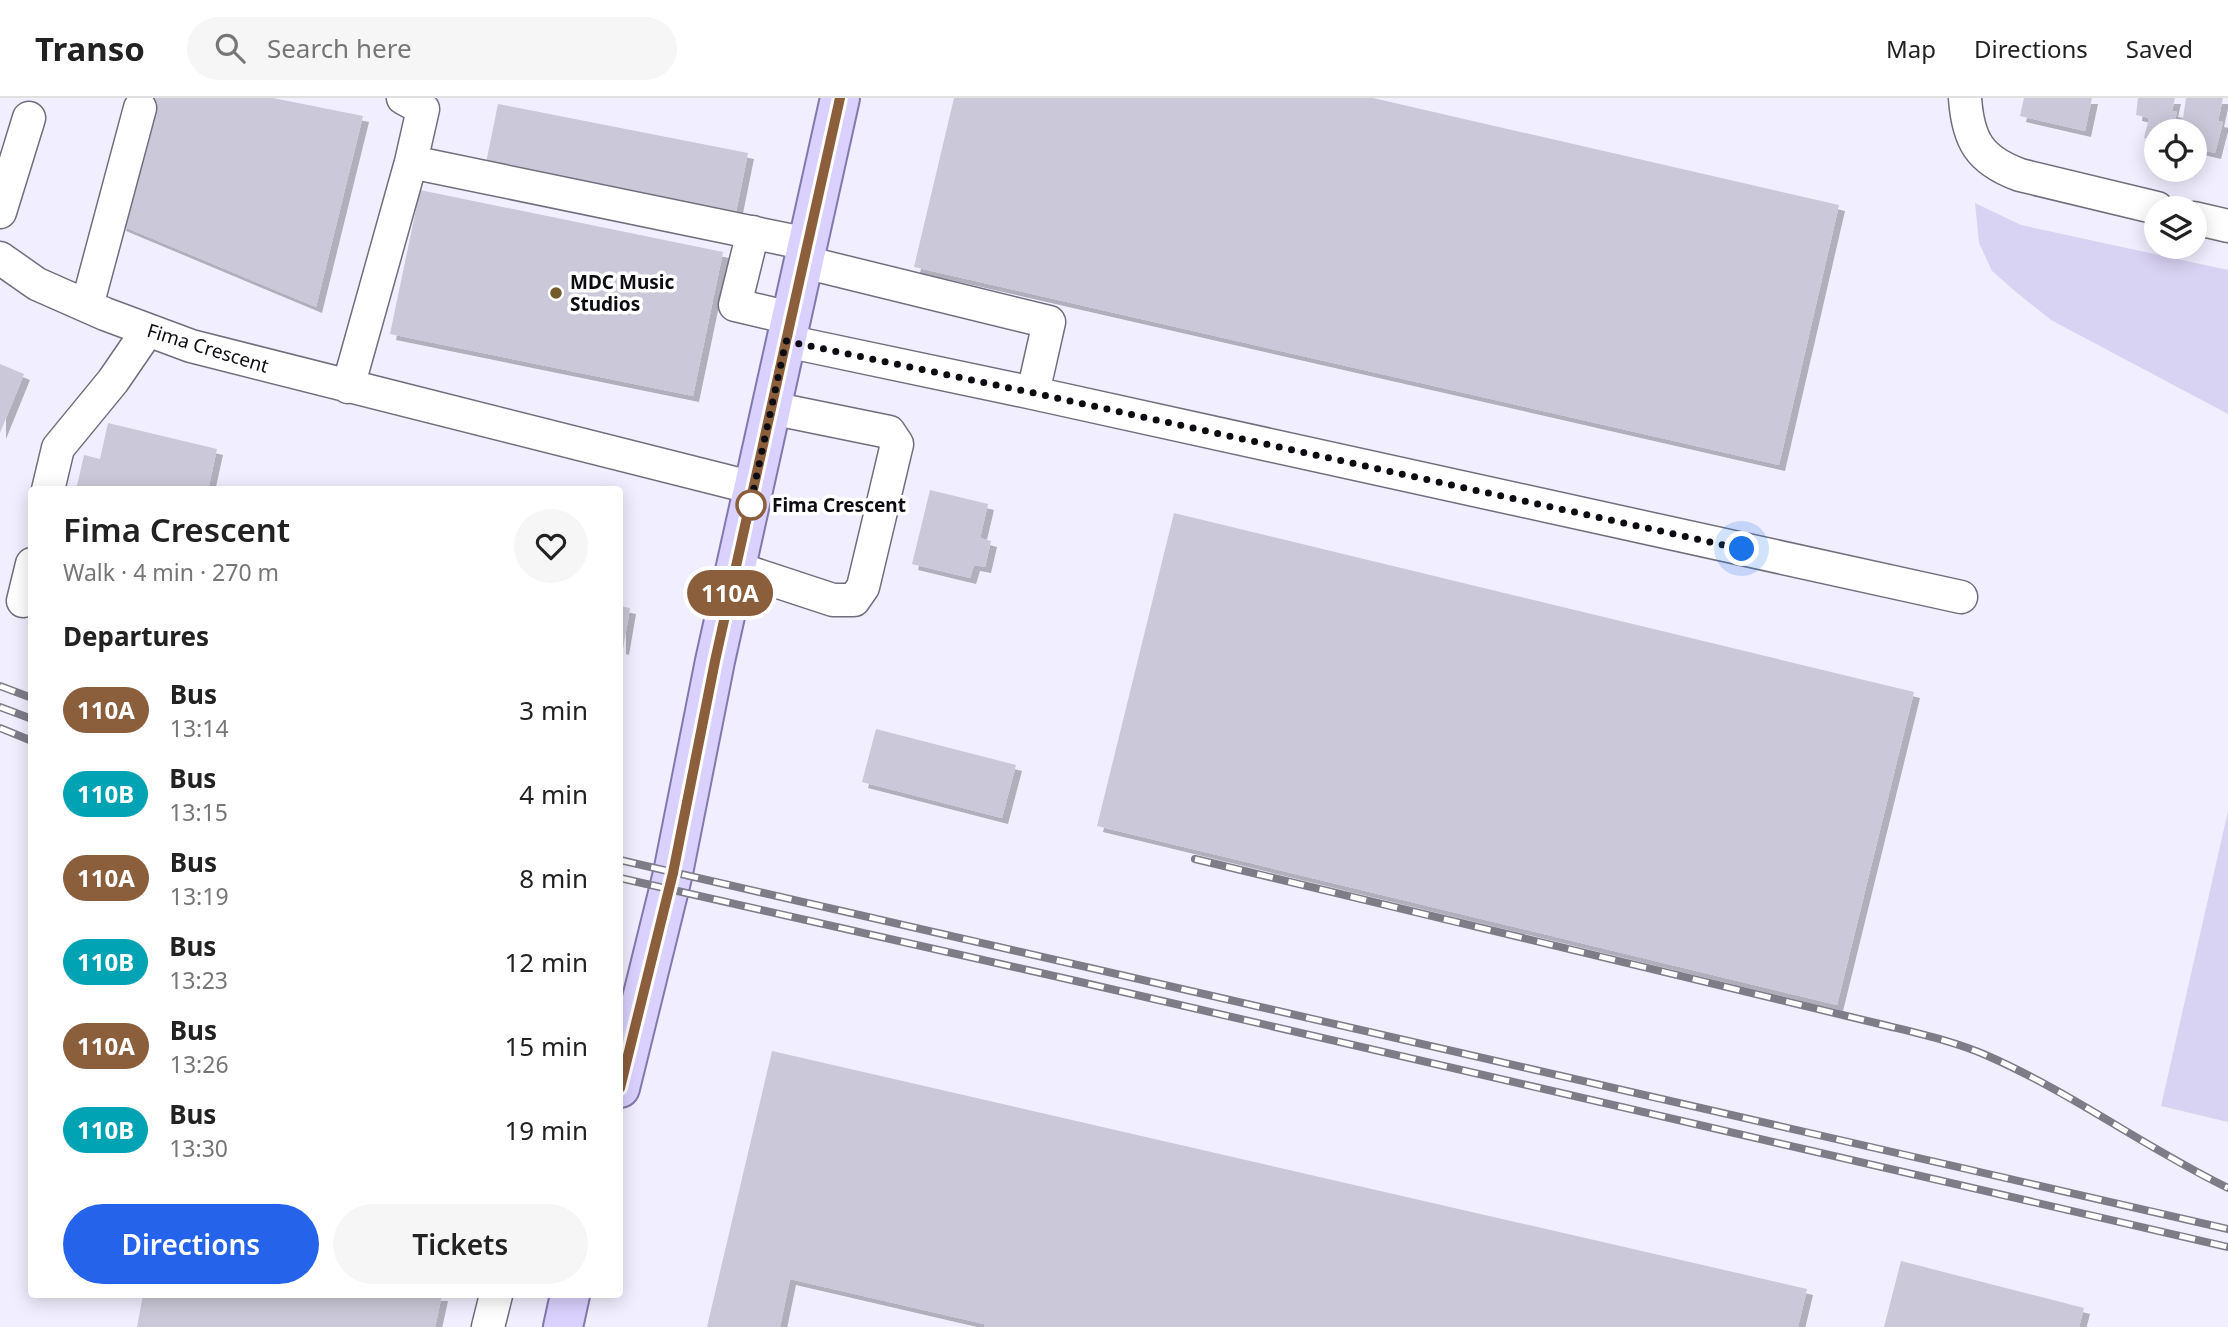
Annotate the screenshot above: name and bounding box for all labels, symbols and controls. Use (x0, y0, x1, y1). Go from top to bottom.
search box (187, 17, 677, 80)
text: Transo (35, 26, 145, 71)
icon: search (211, 29, 249, 67)
text: Search here (267, 30, 412, 66)
text: Map (1886, 32, 1936, 65)
text: Directions (1974, 32, 2088, 65)
text: Saved (2126, 32, 2193, 65)
map controls (2144, 119, 2207, 259)
button: locate (2144, 119, 2207, 182)
button: layers (2144, 196, 2207, 259)
place label: MDC Music Studios (570, 269, 674, 317)
marker: MDC Music Studios (548, 285, 564, 301)
street label: Fima Crescent (144, 317, 272, 379)
marker: Fima Crescent (736, 490, 766, 520)
place label: Fima Crescent (772, 492, 906, 518)
text: Fima Crescent (63, 507, 290, 552)
button: heart (514, 509, 588, 583)
your location (1724, 531, 1759, 566)
text: Walk · 4 min · 270 m (63, 556, 279, 588)
line badge: 110A (681, 570, 779, 616)
text: 110A (701, 576, 759, 609)
text: Departures (63, 618, 209, 654)
text: Bus (170, 676, 217, 712)
text: 3 min (519, 692, 588, 728)
text: 110A (77, 693, 135, 726)
text: 13:14 (170, 712, 229, 744)
text: Bus (169, 760, 216, 796)
text: 4 min (519, 776, 588, 812)
text: 110B (77, 777, 134, 810)
text: 13:15 (169, 796, 228, 828)
text: Bus (170, 844, 217, 880)
text: 8 min (519, 860, 588, 896)
text: 110A (77, 861, 135, 894)
text: 13:19 (170, 880, 229, 912)
text: Bus (169, 928, 216, 964)
text: 12 min (504, 944, 588, 980)
text: 110B (77, 945, 134, 978)
text: 13:23 (169, 964, 228, 996)
text: Bus (170, 1012, 217, 1048)
text: 15 min (504, 1028, 588, 1064)
text: 110A (77, 1029, 135, 1062)
text: 13:26 (170, 1048, 229, 1080)
text: Bus (169, 1096, 216, 1132)
text: 19 min (504, 1112, 588, 1148)
text: 110B (77, 1113, 134, 1146)
text: 13:30 (169, 1132, 228, 1164)
button: Directions (63, 1204, 319, 1284)
button: Tickets (333, 1204, 588, 1284)

